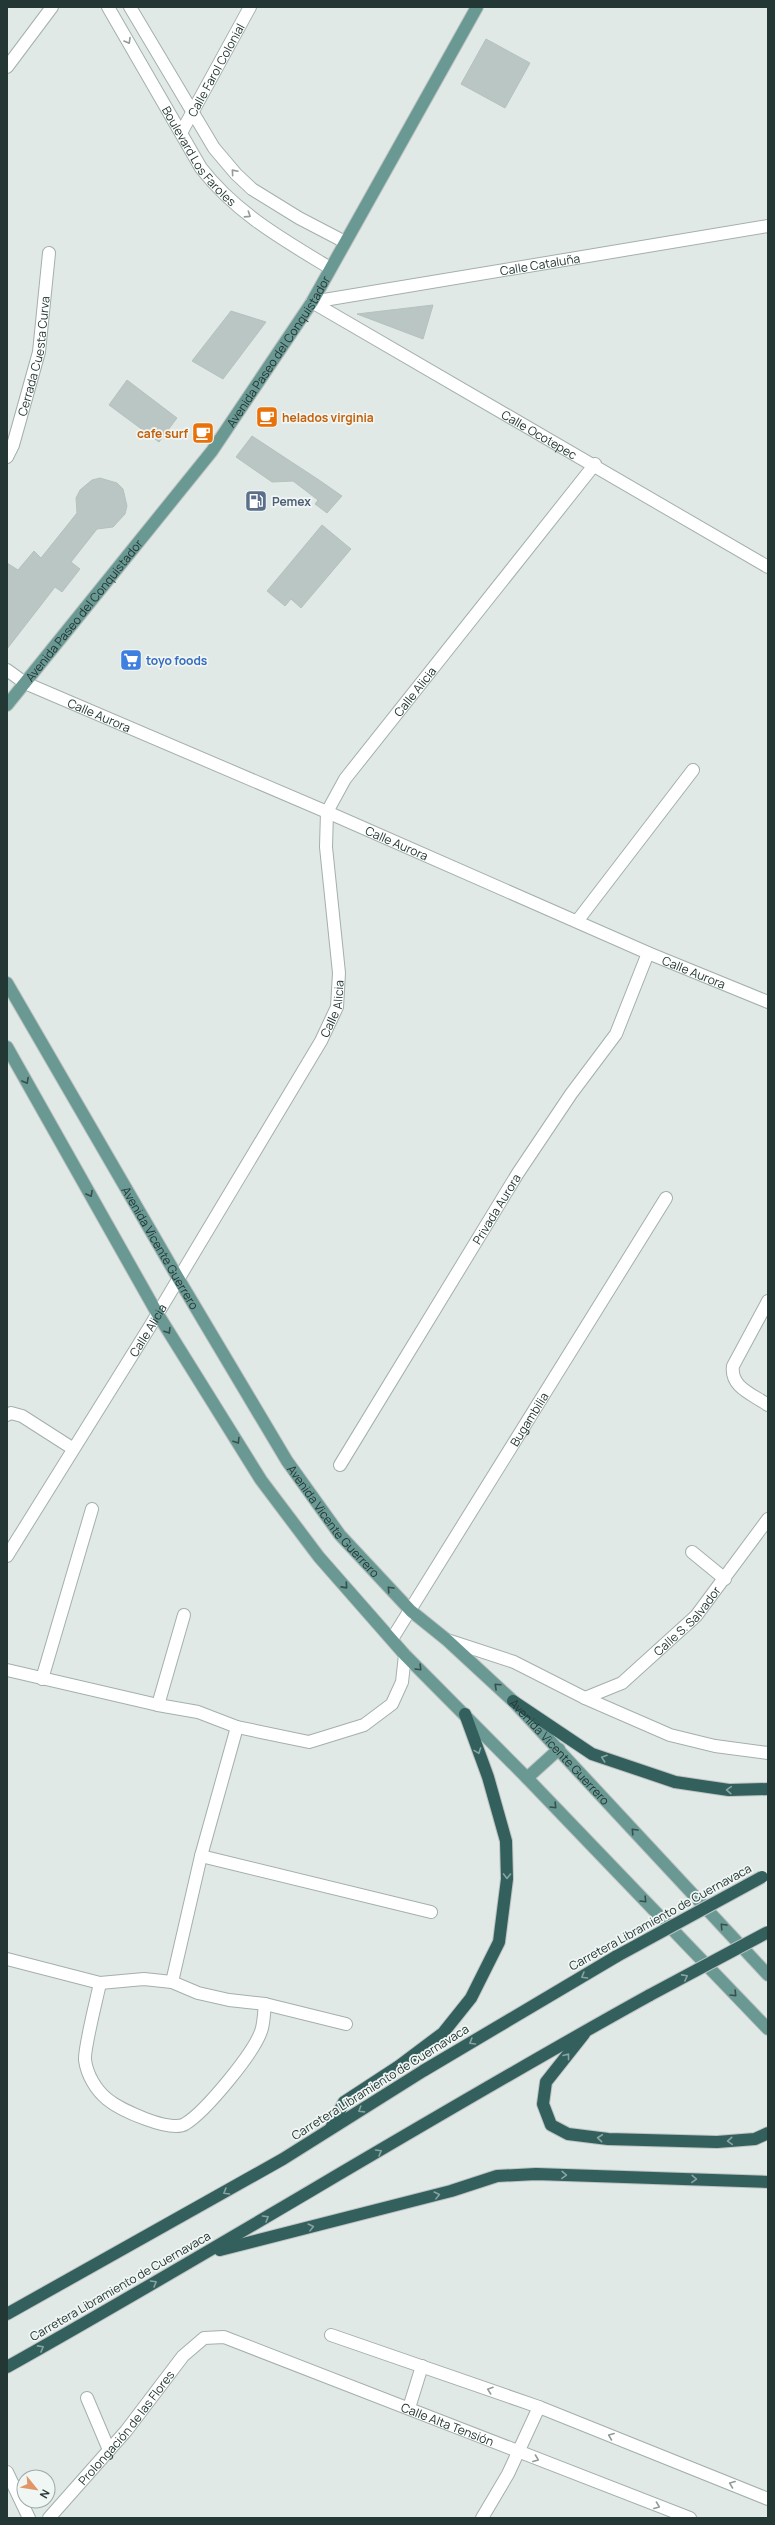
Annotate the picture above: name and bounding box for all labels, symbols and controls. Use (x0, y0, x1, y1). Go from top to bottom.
street label: Calle Farol Colonial (183, 20, 248, 120)
one-way arrow (123, 37, 130, 44)
street label: Boulevard Los Faroles (158, 103, 240, 210)
one-way arrow (231, 169, 238, 176)
one-way arrow (244, 211, 251, 218)
street label: Calle Cataluña (499, 249, 581, 279)
street label: Avenida Paseo del Conquistador (222, 272, 334, 430)
street label: Cerrada Cuesta Curva (13, 295, 53, 418)
cafe icon: helados virginia (254, 404, 280, 430)
street label: Calle Ocotepec (498, 405, 581, 463)
place label: helados virginia (282, 409, 374, 426)
cafe icon: cafe surf (190, 420, 216, 446)
place label: cafe surf (137, 425, 188, 442)
fuel station icon: Pemex (243, 488, 269, 514)
place label: Pemex (272, 493, 311, 510)
street label: Avenida Paseo del Conquistador (21, 535, 147, 685)
supermarket icon: toyo foods (118, 647, 144, 673)
place label: toyo foods (146, 652, 208, 669)
street label: Calle Alicia (389, 663, 440, 720)
street label: Calle Aurora (65, 694, 134, 736)
street label: Calle Aurora (363, 821, 431, 864)
street label: Calle Aurora (660, 951, 728, 992)
street label: Calle Alicia (315, 980, 347, 1040)
one-way arrow (22, 1077, 29, 1084)
street label: Privada Aurora (468, 1170, 524, 1247)
street label: Avenida Vicente Guerrero (118, 1183, 203, 1312)
one-way arrow (85, 1190, 92, 1197)
street label: Calle Alicia (125, 1300, 170, 1360)
one-way arrow (163, 1327, 171, 1334)
street label: Bugambilia (505, 1389, 552, 1449)
one-way arrow (233, 1437, 240, 1444)
street label: Avenida Vicente Guerrero (284, 1461, 384, 1581)
one-way arrow (340, 1582, 347, 1589)
street label: Calle S. Salvador (649, 1582, 724, 1659)
one-way arrow (387, 1586, 395, 1594)
one-way arrow (414, 1663, 421, 1671)
one-way arrow (494, 1684, 501, 1691)
street label: Avenida Vicente Guerrero (506, 1694, 614, 1808)
one-way arrow (474, 1747, 482, 1754)
one-way arrow (600, 1754, 607, 1763)
one-way arrow (726, 1785, 732, 1794)
one-way arrow (549, 1801, 557, 1809)
one-way arrow (632, 1828, 639, 1835)
street label: Carretera Libramiento de Cuernavaca (566, 1860, 754, 1974)
one-way arrow (503, 1873, 511, 1879)
one-way arrow (639, 1895, 647, 1903)
one-way arrow (720, 1923, 727, 1931)
one-way arrow (581, 1971, 588, 1978)
one-way arrow (680, 1974, 688, 1981)
one-way arrow (729, 1989, 737, 1997)
street label: Carretera Libramiento de Cuernavaca (288, 2020, 472, 2144)
one-way arrow (469, 2037, 476, 2044)
one-way arrow (562, 2053, 569, 2060)
one-way arrow (358, 2105, 365, 2112)
one-way arrow (597, 2134, 603, 2143)
one-way arrow (727, 2136, 733, 2145)
one-way arrow (374, 2150, 382, 2157)
one-way arrow (561, 2171, 567, 2179)
one-way arrow (691, 2175, 697, 2184)
one-way arrow (223, 2187, 230, 2194)
one-way arrow (433, 2191, 440, 2200)
one-way arrow (262, 2215, 269, 2222)
one-way arrow (307, 2223, 314, 2232)
street label: Carretera Libramiento de Cuernavaca (26, 2227, 214, 2345)
one-way arrow (150, 2281, 157, 2288)
one-way arrow (37, 2345, 44, 2352)
street label: Prolongación de las Flores (74, 2366, 178, 2488)
one-way arrow (486, 2386, 493, 2395)
street label: Calle Alta Tensión (399, 2398, 496, 2450)
one-way arrow (608, 2433, 616, 2441)
one-way arrow (532, 2455, 539, 2463)
north arrow (16, 2469, 56, 2509)
one-way arrow (728, 2481, 735, 2489)
text: N (37, 2487, 54, 2502)
one-way arrow (654, 2501, 661, 2509)

